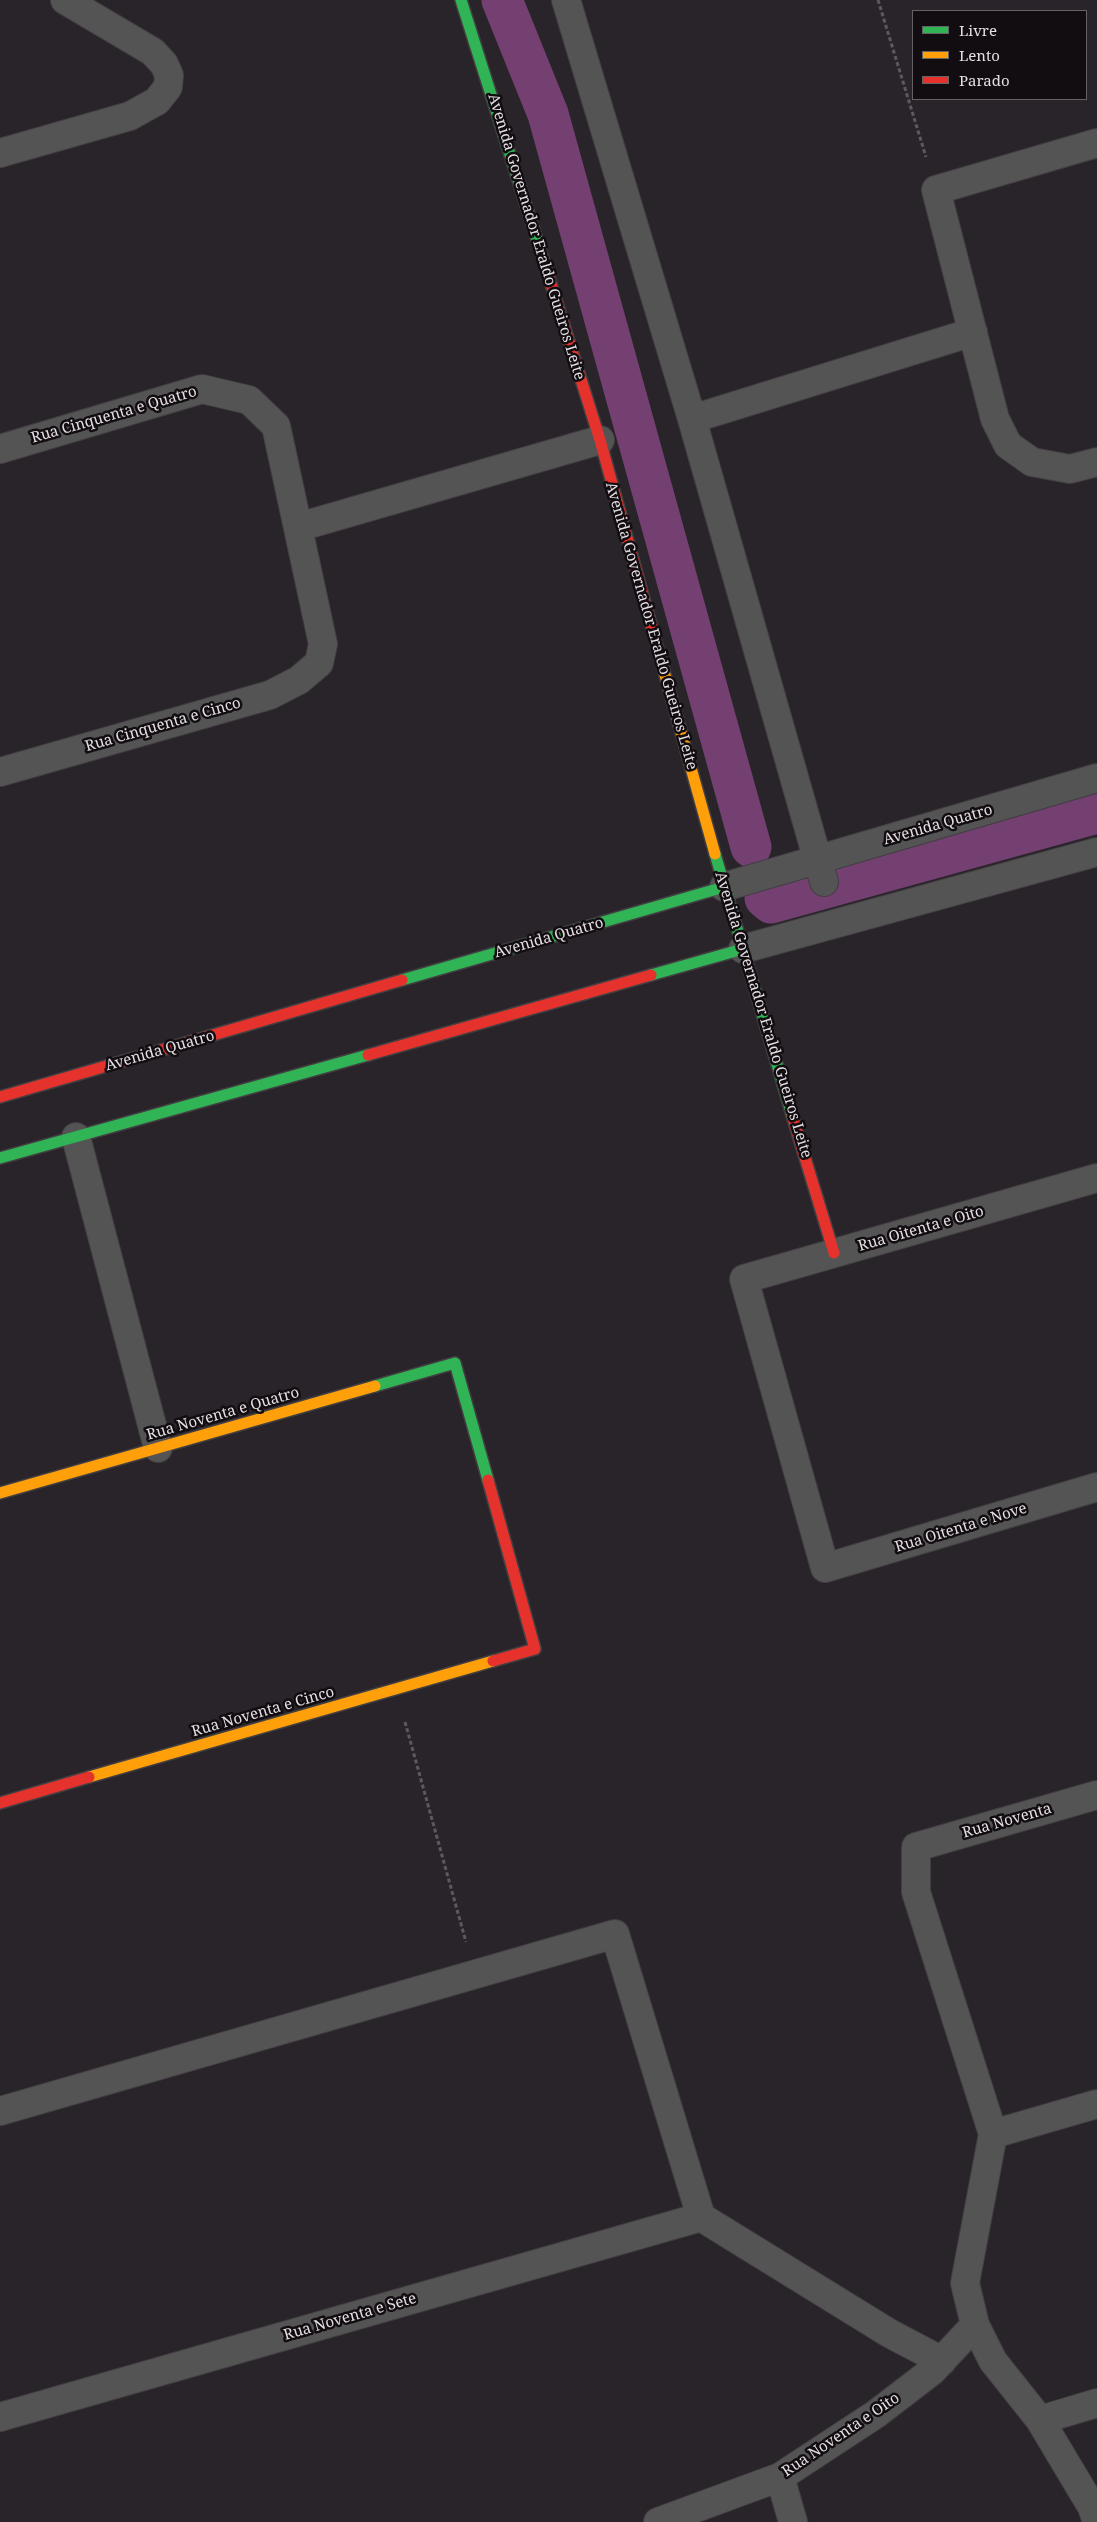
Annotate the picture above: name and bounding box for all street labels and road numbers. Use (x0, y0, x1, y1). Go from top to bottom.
street label: Avenida Governador Eraldo Gueiros Leite (484, 92, 588, 382)
street label: Rua Cinquenta e Quatro (29, 383, 199, 447)
street label: Avenida Governador Eraldo Gueiros Leite (601, 480, 701, 772)
street label: Rua Cinquenta e Cinco (83, 694, 243, 756)
street label: Avenida Quatro (881, 801, 995, 849)
street label: Avenida Governador Eraldo Gueiros Leite (711, 870, 815, 1160)
street label: Avenida Quatro (492, 914, 606, 962)
street label: Avenida Quatro (103, 1027, 217, 1075)
street label: Rua Oitenta e Oito (856, 1202, 986, 1256)
street label: Rua Noventa e Quatro (145, 1384, 301, 1444)
street label: Rua Oitenta e Nove (893, 1499, 1029, 1557)
street label: Rua Noventa e Cinco (190, 1683, 336, 1741)
street label: Rua Noventa (960, 1800, 1054, 1842)
street label: Rua Noventa e Sete (282, 2289, 418, 2345)
street label: Rua Noventa e Oito (779, 2389, 903, 2481)

